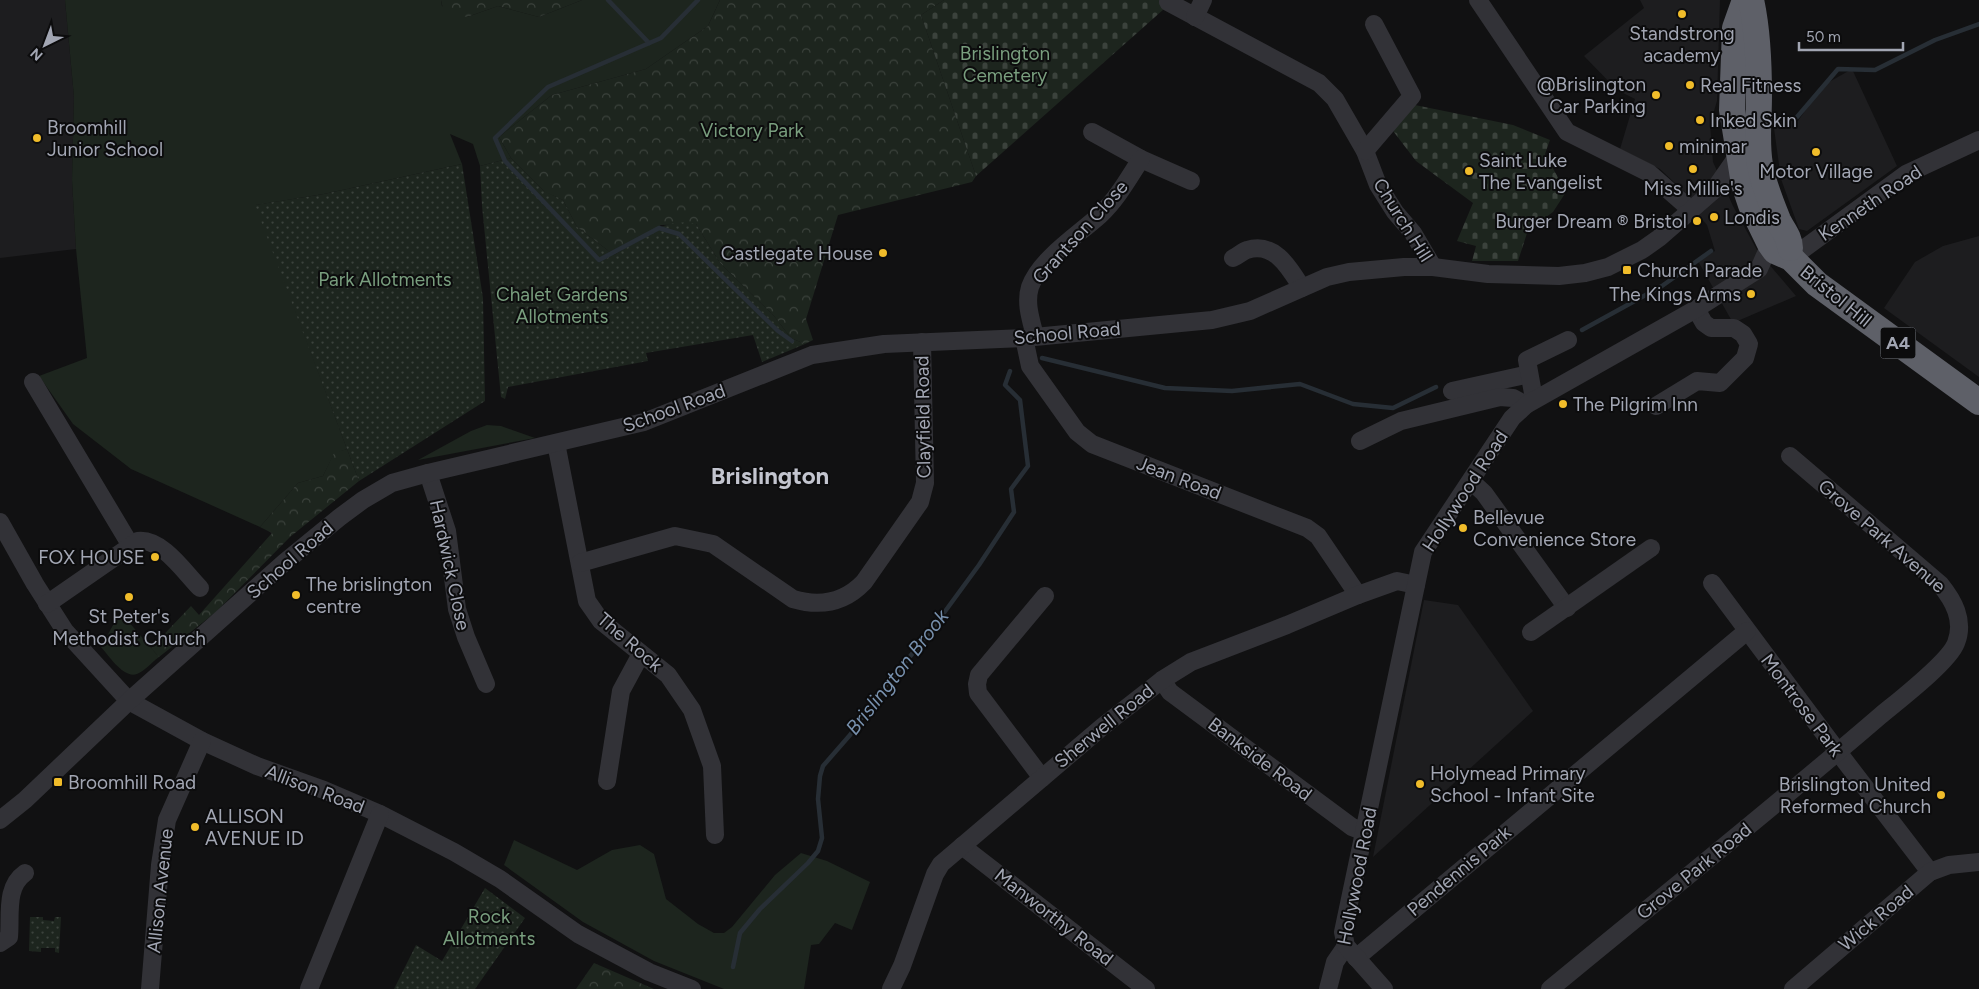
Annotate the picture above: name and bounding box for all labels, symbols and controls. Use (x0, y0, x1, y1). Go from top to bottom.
marker: Standstrong academy (1676, 8, 1688, 20)
north arrow (20, 20, 70, 70)
scale bar (1799, 20, 1903, 52)
place label: Standstrong academy (1629, 22, 1735, 67)
text: 50 m (1806, 28, 1841, 46)
park label: Brislington Cemetery (960, 42, 1050, 87)
text: N (27, 44, 46, 64)
place label: @Brislington Car Parking (1537, 73, 1646, 118)
place label: Real Fitness (1700, 74, 1802, 97)
marker: Real Fitness (1684, 79, 1696, 91)
marker: @Brislington Car Parking (1650, 89, 1662, 101)
place label: Inked Skin (1710, 109, 1797, 132)
marker: Inked Skin (1694, 114, 1706, 126)
place label: Broomhill Junior School (47, 116, 163, 161)
park label: Victory Park (700, 119, 804, 142)
marker: Broomhill Junior School (31, 132, 43, 144)
place label: minimar (1679, 135, 1747, 158)
marker: minimar (1663, 140, 1675, 152)
marker: Motor Village (1810, 146, 1822, 158)
place label: Saint Luke The Evangelist (1479, 149, 1603, 194)
place label: Motor Village (1759, 160, 1873, 183)
street label: Kenneth Road (1814, 160, 1926, 246)
marker: Miss Millie's (1687, 163, 1699, 175)
marker: Saint Luke The Evangelist (1463, 165, 1475, 177)
street label: Church Hill (1368, 174, 1438, 266)
street label: Grantson Close (1027, 175, 1133, 289)
place label: Miss Millie's (1643, 177, 1743, 200)
place label: Londis (1724, 206, 1780, 229)
place label: Burger Dream ® Bristol (1495, 210, 1687, 233)
marker: Londis (1708, 211, 1720, 223)
marker: Burger Dream ® Bristol (1691, 215, 1703, 227)
place label: Castlegate House (721, 242, 873, 265)
marker: Castlegate House (877, 247, 889, 259)
place label: Church Parade (1637, 259, 1762, 282)
street label: Bristol Hill (1796, 260, 1876, 332)
marker: Church Parade (1621, 264, 1633, 276)
park label: Park Allotments (318, 268, 452, 291)
park label: Chalet Gardens Allotments (496, 283, 628, 328)
place label: The Kings Arms (1609, 283, 1741, 306)
marker: The Kings Arms (1745, 288, 1757, 300)
street label: School Road (1013, 317, 1121, 349)
road number: A4 (1880, 328, 1916, 358)
street label: Clayfield Road (910, 355, 936, 479)
street label: School Road (620, 379, 728, 437)
place label: The Pilgrim Inn (1573, 393, 1698, 416)
marker: The Pilgrim Inn (1557, 398, 1569, 410)
street label: Hollywood Road (1417, 426, 1513, 556)
street label: Jean Road (1133, 451, 1225, 505)
district label: Brislington (711, 461, 829, 490)
street label: Grove Park Avenue (1814, 474, 1950, 598)
street label: Hardwick Close (425, 497, 475, 633)
place label: Bellevue Convenience Store (1473, 506, 1636, 551)
street label: School Road (242, 516, 338, 604)
marker: Bellevue Convenience Store (1457, 522, 1469, 534)
place label: FOX HOUSE (38, 546, 145, 569)
marker: FOX HOUSE (149, 551, 161, 563)
place label: The brislington centre (306, 573, 432, 618)
marker: The brislington centre (290, 589, 302, 601)
marker: St Peter's Methodist Church (123, 591, 135, 603)
water label: Brislington Brook (841, 604, 954, 739)
place label: St Peter's Methodist Church (52, 605, 206, 650)
street label: The Rock (593, 608, 668, 677)
street label: Montrose Park (1756, 649, 1848, 761)
street label: Sherwell Road (1050, 679, 1158, 773)
street label: Bankside Road (1203, 712, 1317, 806)
street label: Allison Road (262, 760, 368, 818)
place label: Holymead Primary School - Infant Site (1430, 762, 1595, 807)
place label: Broomhill Road (68, 771, 196, 794)
place label: Brislington United Reformed Church (1779, 773, 1931, 818)
marker: Broomhill Road (52, 776, 64, 788)
marker: Holymead Primary School - Infant Site (1414, 778, 1426, 790)
marker: Brislington United Reformed Church (1935, 789, 1947, 801)
place label: ALLISON AVENUE ID (205, 805, 304, 850)
street label: Hollywood Road (1332, 805, 1382, 947)
street label: Grove Park Road (1632, 818, 1756, 924)
street label: Pendennis Park (1402, 820, 1516, 921)
marker: ALLISON AVENUE ID (189, 821, 201, 833)
street label: Allison Avenue (142, 828, 178, 954)
street label: Manworthy Road (990, 863, 1118, 971)
street label: Wick Road (1834, 880, 1918, 956)
park label: Rock Allotments (443, 905, 535, 950)

